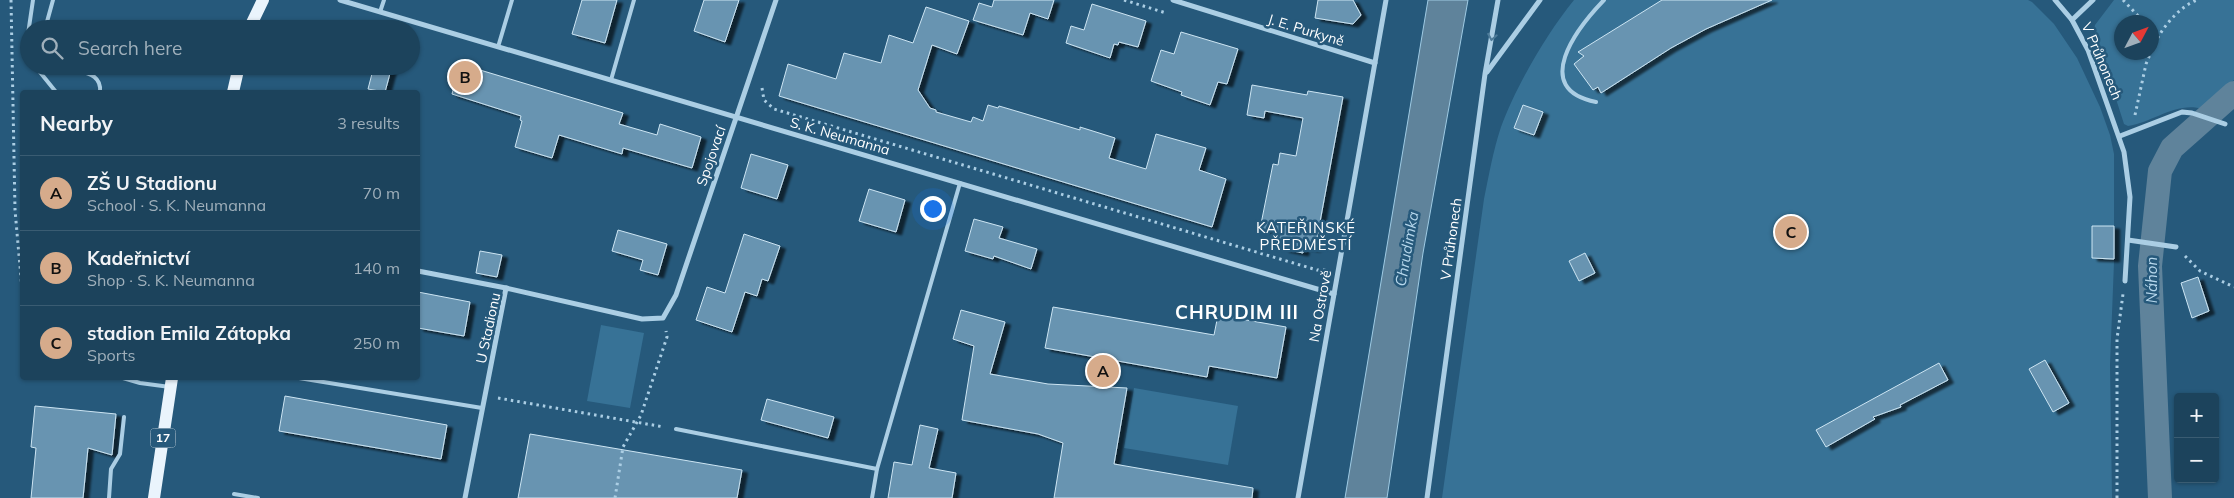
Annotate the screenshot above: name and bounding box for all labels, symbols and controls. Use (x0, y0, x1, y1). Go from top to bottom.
street label: J. E. Purkyně (1266, 10, 1346, 50)
north arrow (2114, 15, 2159, 60)
street label: V Průhonech (2078, 19, 2126, 103)
search box (20, 20, 420, 75)
one-way arrow (1487, 33, 1497, 42)
icon: search (38, 34, 66, 62)
text: Search here (78, 36, 182, 60)
pin: B (449, 58, 481, 96)
text: Nearby (40, 110, 113, 136)
text: 3 results (337, 113, 400, 133)
street label: S. K. Neumanna (788, 113, 892, 159)
street label: Spojovací (692, 123, 730, 188)
text: ZŠ U Stadionu (87, 171, 217, 195)
text: A (50, 183, 62, 203)
text: 70 m (363, 183, 400, 203)
text: School · S. K. Neumanna (87, 195, 266, 215)
your location (920, 196, 946, 222)
street label: V Průhonech (1436, 197, 1466, 281)
water label: Chrudimka (1391, 210, 1422, 288)
pin: C (1775, 213, 1807, 251)
district label: KATEŘINSKÉ PŘEDMĚSTÍ (1256, 218, 1356, 254)
text: Kadeřnictví (87, 246, 190, 270)
water label: Náhon (2142, 257, 2161, 303)
text: B (50, 258, 62, 278)
text: 140 m (353, 258, 400, 278)
street label: Na Ostrově (1305, 269, 1335, 343)
text: Shop · S. K. Neumanna (87, 270, 255, 290)
street label: U Stadionu (472, 291, 504, 365)
district label: CHRUDIM III (1175, 300, 1299, 324)
text: stadion Emila Zátopka (87, 321, 291, 345)
text: C (51, 333, 61, 353)
text: 250 m (353, 333, 400, 353)
text: Sports (87, 345, 135, 365)
pin: A (1087, 352, 1119, 390)
map controls (2174, 393, 2219, 483)
button: + (2174, 393, 2219, 438)
road number: 17 (150, 428, 176, 448)
button: − (2174, 438, 2219, 483)

